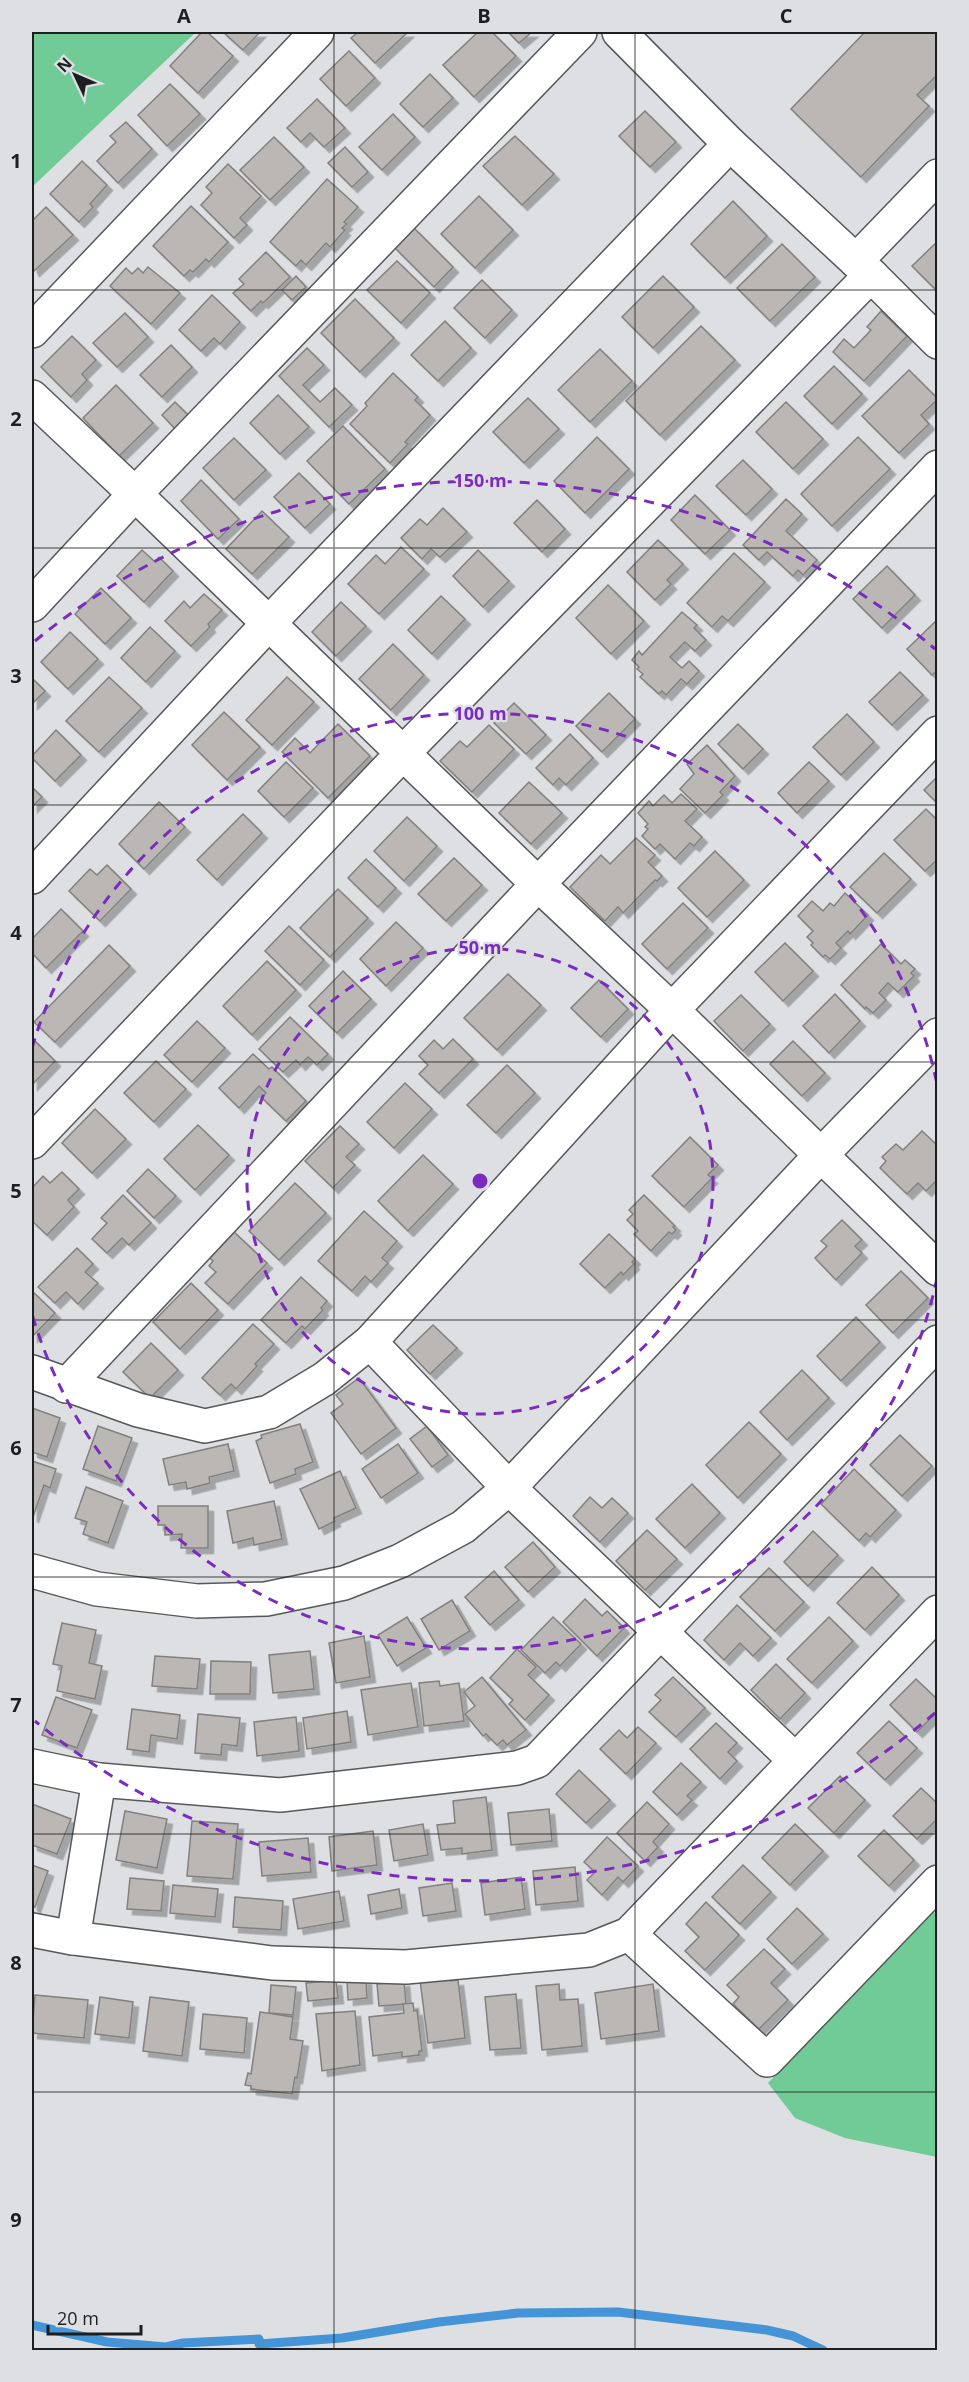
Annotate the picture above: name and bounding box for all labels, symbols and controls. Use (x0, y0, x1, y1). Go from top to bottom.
text: A (177, 2, 191, 29)
text: B (477, 2, 491, 29)
text: C (780, 2, 793, 29)
north arrow (45, 45, 105, 105)
text: N (52, 52, 77, 77)
text: 1 (10, 147, 22, 174)
text: 2 (10, 405, 22, 432)
text: 150 m (453, 468, 507, 492)
text: 3 (10, 662, 22, 689)
text: 100 m (453, 701, 507, 725)
text: 4 (10, 919, 22, 946)
text: 50 m (459, 935, 501, 959)
centre of rings (470, 1171, 490, 1191)
text: 5 (10, 1177, 22, 1204)
text: 6 (10, 1434, 22, 1461)
text: 7 (10, 1691, 22, 1718)
text: 8 (10, 1949, 22, 1976)
text: 9 (10, 2206, 22, 2233)
scale bar (48, 2298, 141, 2336)
text: 20 m (57, 2306, 99, 2330)

